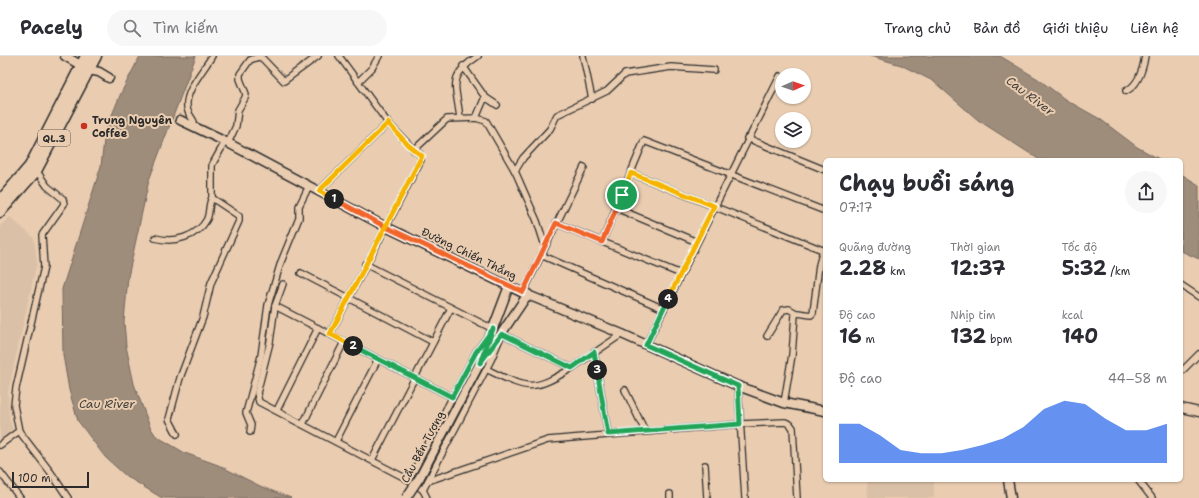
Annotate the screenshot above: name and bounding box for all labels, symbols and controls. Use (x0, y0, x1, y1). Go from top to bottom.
search box (107, 10, 387, 46)
text: Pacely (20, 15, 83, 40)
icon: search (121, 17, 143, 39)
text: Tìm kiếm (153, 18, 218, 38)
text: Trang chủ (884, 19, 951, 37)
text: Bản đồ (973, 19, 1020, 37)
text: Giới thiệu (1042, 19, 1108, 37)
text: Liên hệ (1130, 19, 1179, 37)
north arrow (775, 68, 811, 104)
map controls (775, 68, 811, 148)
water label: Cau River (1003, 73, 1057, 119)
button: layers (775, 112, 811, 148)
place label: Trung Nguyên Coffee (92, 113, 173, 141)
marker: Trung Nguyên Coffee (79, 121, 89, 131)
road number: QL.3 (38, 130, 70, 146)
text: Chạy buổi sáng (839, 169, 1014, 198)
button: share (1125, 171, 1167, 213)
pin (605, 178, 639, 212)
icon: arrive (611, 184, 633, 206)
pin: 1 (324, 189, 344, 209)
text: 1 (331, 191, 337, 206)
text: 07:17 (839, 199, 873, 216)
street label: Đường Chiến Thắng (419, 224, 519, 284)
text: Quãng đường (839, 240, 911, 255)
text: Thời gian (950, 240, 1000, 255)
text: Tốc độ (1062, 240, 1097, 255)
text: 2.28 (839, 255, 886, 281)
text: 12:37 (950, 255, 1006, 281)
text: 5:32 (1062, 255, 1107, 281)
text: km (886, 264, 906, 279)
text: /km (1107, 264, 1130, 279)
pin: 4 (658, 289, 678, 309)
text: 4 (664, 291, 672, 306)
text: Độ cao (839, 308, 875, 323)
text: Nhịp tim (950, 308, 995, 323)
text: kcal (1062, 308, 1083, 323)
text: 16 (839, 323, 862, 349)
text: 132 (950, 323, 986, 349)
text: 140 (1062, 323, 1098, 349)
text: m (862, 332, 875, 347)
text: bpm (986, 332, 1012, 347)
pin: 2 (343, 336, 363, 356)
text: 2 (349, 338, 357, 353)
pin: 3 (587, 360, 607, 380)
text: 3 (593, 362, 601, 377)
text: Độ cao (839, 370, 882, 387)
text: 44–58 m (1108, 370, 1167, 387)
water label: Cau River (79, 396, 135, 412)
street label: Cầu Bến Tượng (398, 408, 448, 486)
scale bar (12, 470, 89, 489)
text: 100 m (18, 471, 51, 486)

